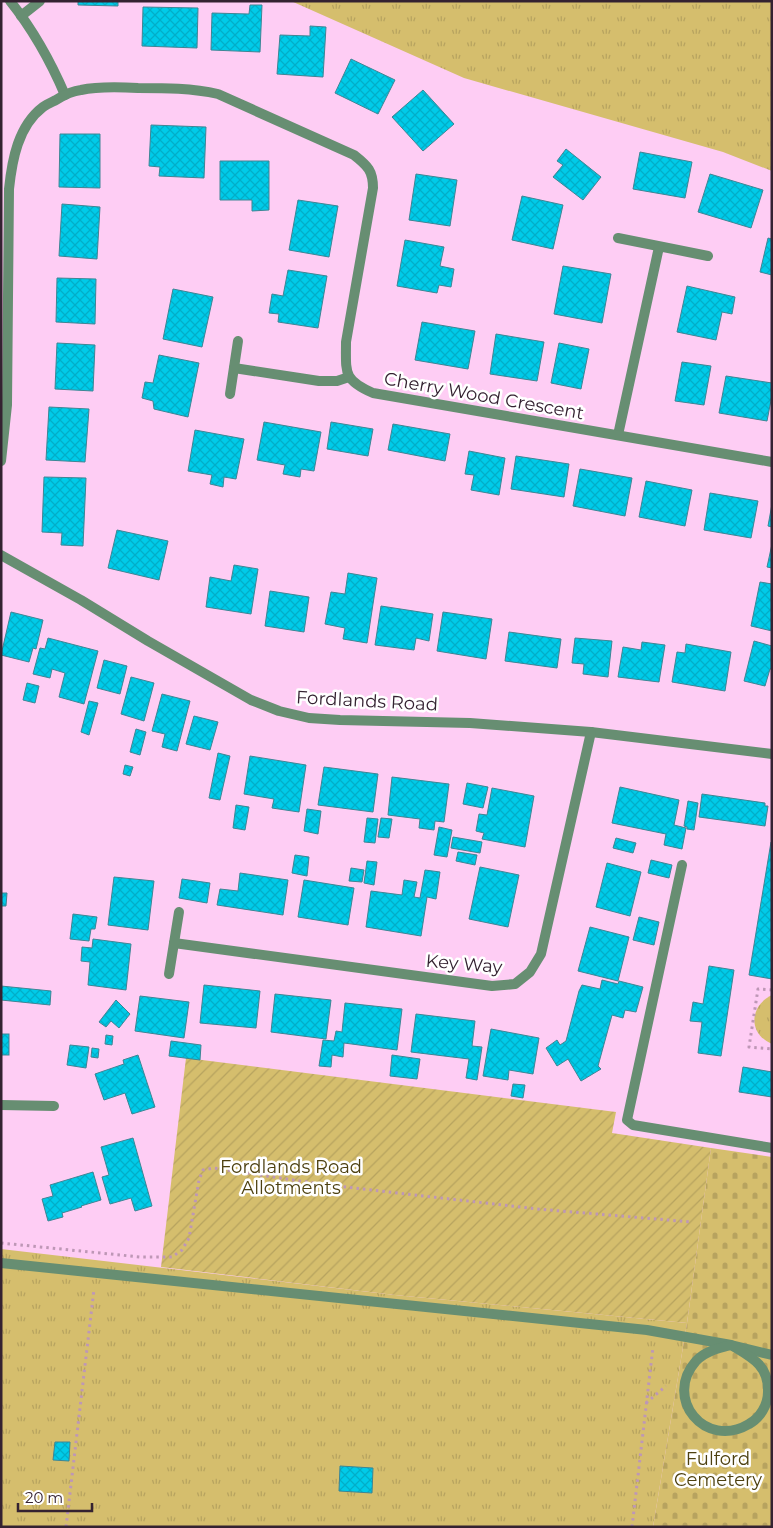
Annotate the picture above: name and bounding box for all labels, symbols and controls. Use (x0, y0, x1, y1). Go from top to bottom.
street label: Cherry Wood Crescent (382, 368, 586, 424)
street label: Fordlands Road (296, 686, 438, 716)
street label: Key Way (425, 950, 503, 978)
park label: Fordlands Road Allotments (220, 1156, 362, 1199)
park label: Fulford Cemetery (674, 1448, 762, 1491)
scale bar (18, 1480, 91, 1512)
text: 20 m (25, 1488, 63, 1507)

